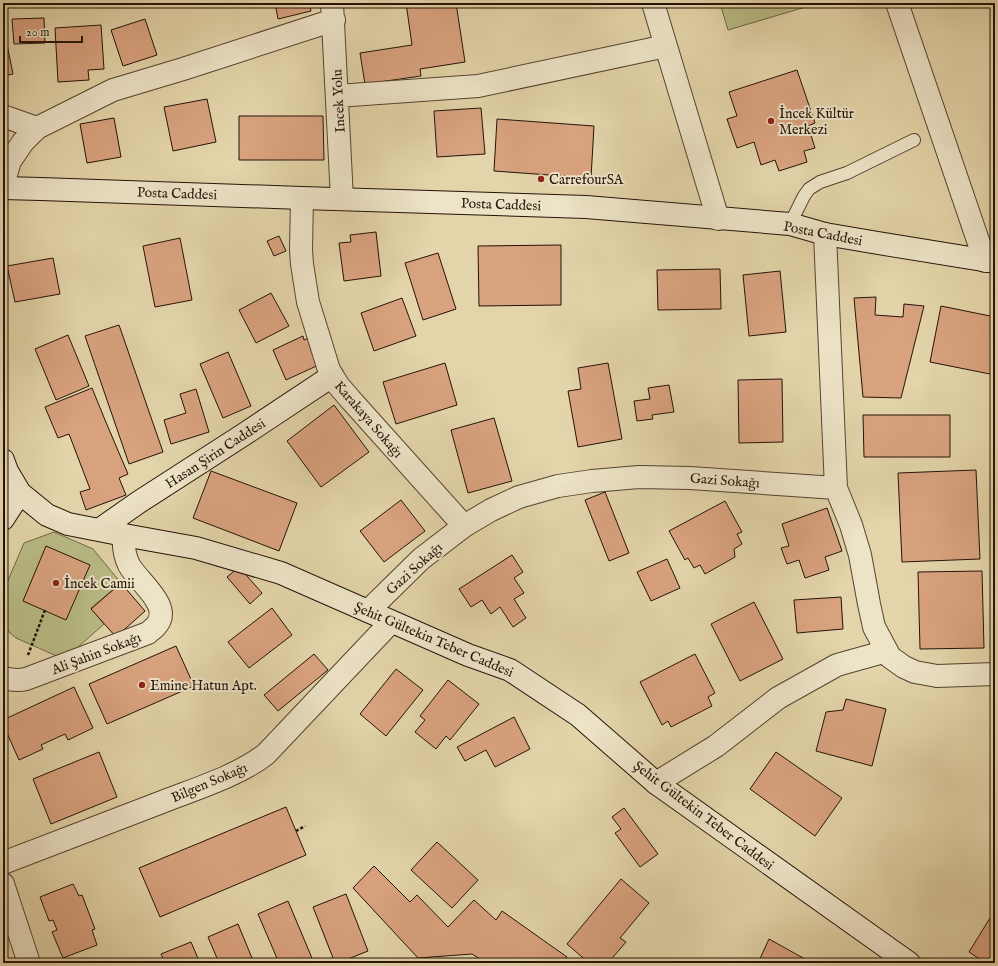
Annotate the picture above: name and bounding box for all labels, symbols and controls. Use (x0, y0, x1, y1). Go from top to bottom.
scale bar (20, 18, 82, 44)
text: 20 m (26, 25, 49, 40)
street label: Incek Yolu (328, 69, 350, 133)
place label: İncek Kültür Merkezi (779, 105, 854, 139)
marker: İncek Kültür Merkezi (766, 116, 776, 126)
place label: CarrefourSA (549, 171, 624, 189)
marker: CarrefourSA (536, 174, 546, 184)
street label: Posta Caddesi (137, 184, 218, 204)
street label: Posta Caddesi (461, 195, 542, 215)
street label: Posta Caddesi (782, 217, 864, 251)
street label: Karakaya Sokağı (330, 377, 407, 462)
street label: Hasan Şirin Caddesi (162, 415, 269, 493)
street label: Gazi Sokağı (689, 470, 761, 492)
street label: Gazi Sokağı (383, 538, 447, 599)
place label: İncek Camii (64, 575, 135, 593)
marker: İncek Camii (51, 578, 61, 588)
street label: Şehit Gültekin Teber Caddesi (351, 598, 516, 682)
street label: Ali Şahin Sokağı (48, 628, 144, 680)
place label: Emine Hatun Apt. (150, 677, 257, 695)
marker: Emine Hatun Apt. (137, 680, 147, 690)
street label: Şehit Gültekin Teber Caddesi (630, 757, 777, 875)
street label: Bilgen Sokağı (169, 759, 250, 807)

